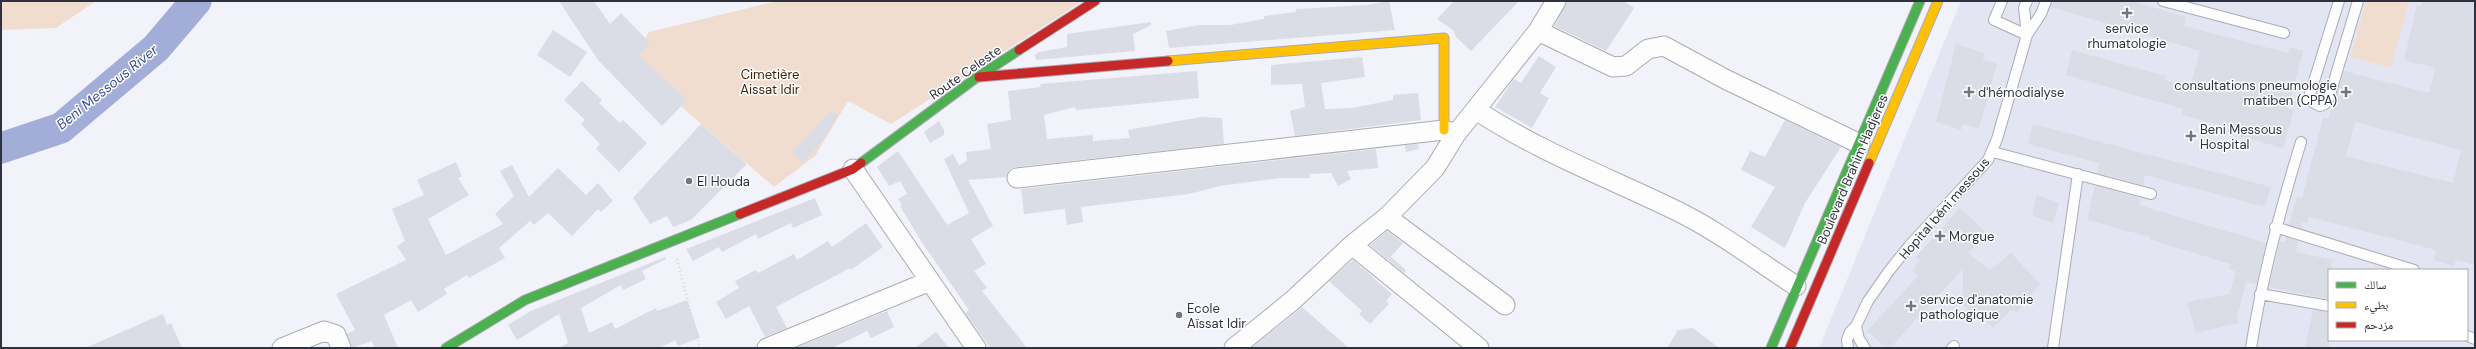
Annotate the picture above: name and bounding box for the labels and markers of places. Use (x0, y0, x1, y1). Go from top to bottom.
marker: service rhumatologie (2121, 7, 2133, 19)
place label: service rhumatologie (2088, 20, 2166, 52)
place label: consultations pneumologie matiben (CPPA) (2174, 77, 2337, 109)
place label: d'hémodialyse (1978, 84, 2064, 101)
marker: d'hémodialyse (1963, 86, 1975, 98)
marker: consultations pneumologie matiben (CPPA) (2340, 86, 2352, 98)
place label: Beni Messous Hospital (2200, 121, 2282, 153)
marker: Beni Messous Hospital (2185, 130, 2197, 142)
place label: El Houda (697, 173, 750, 190)
marker: El Houda (684, 176, 694, 186)
place label: Morgue (1949, 228, 1994, 245)
marker: Morgue (1934, 230, 1946, 242)
place label: service d'anatomie pathologique (1920, 291, 2033, 323)
place label: Ecole Aïssat Idir (1187, 300, 1246, 332)
marker: service d'anatomie pathologique (1905, 300, 1917, 312)
marker: Ecole Aïssat Idir (1174, 310, 1184, 320)

